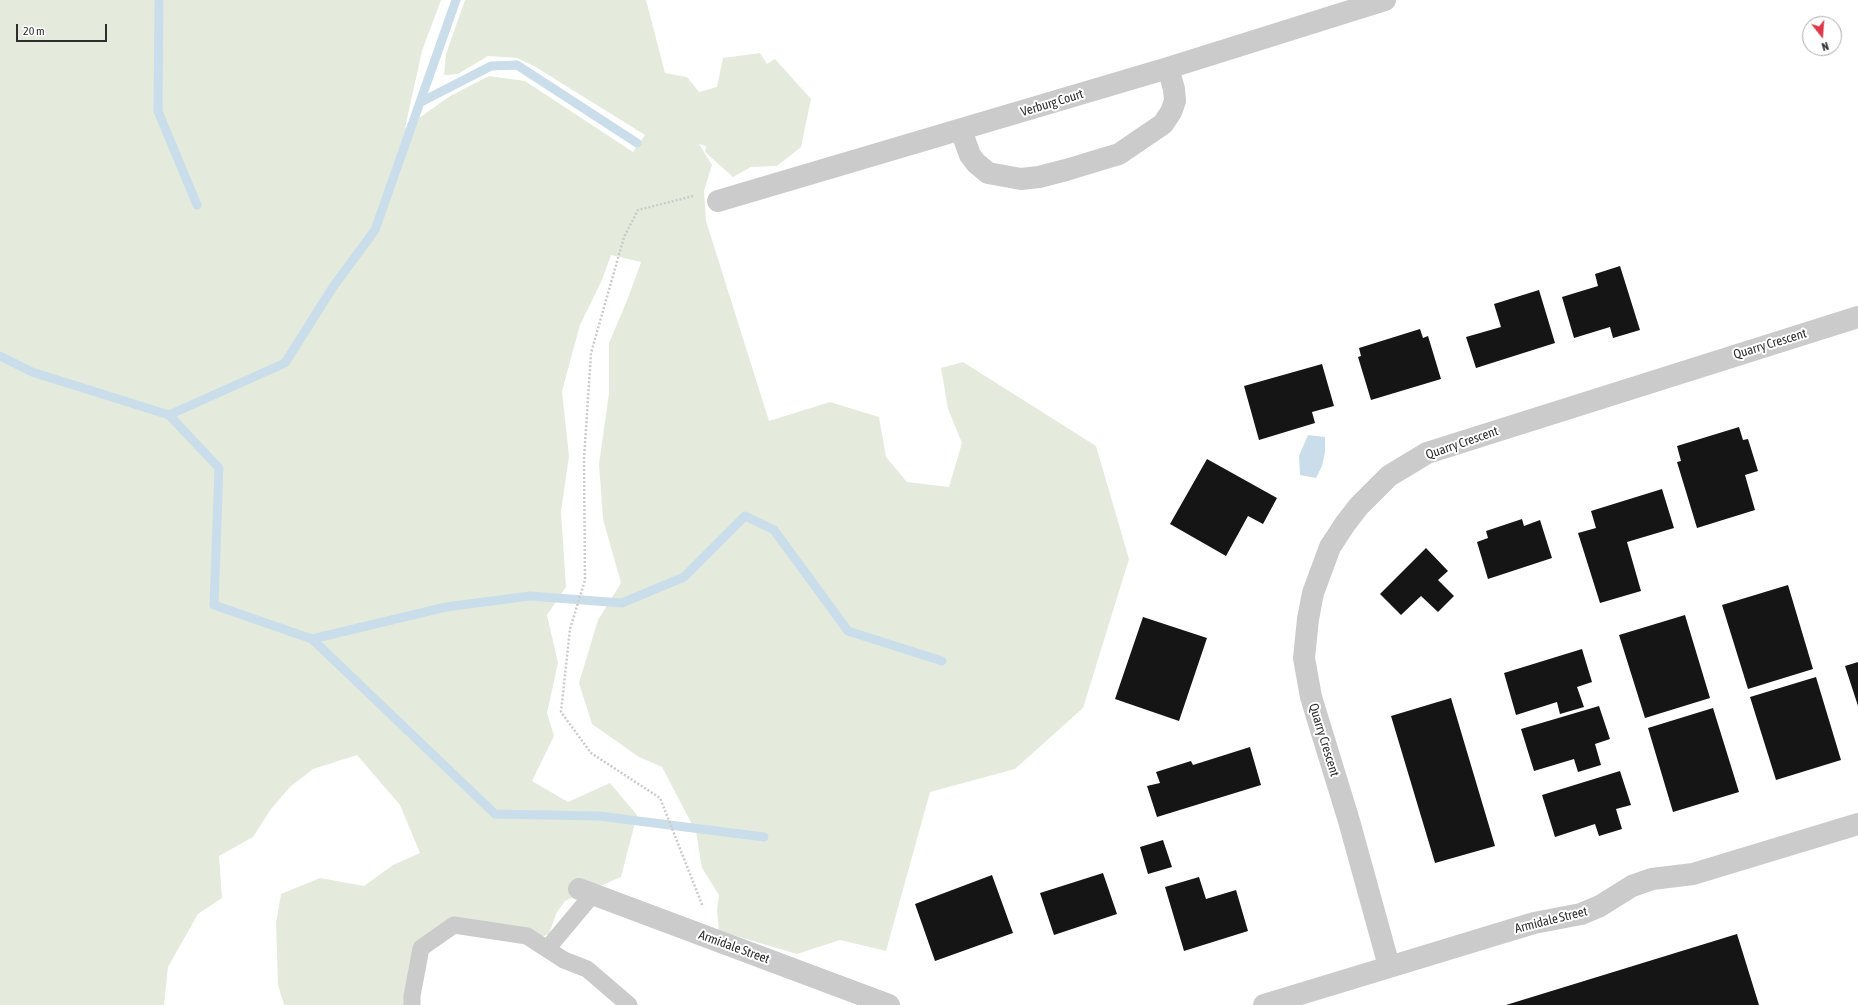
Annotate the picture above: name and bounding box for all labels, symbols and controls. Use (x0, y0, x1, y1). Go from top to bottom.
scale bar (18, 16, 109, 42)
north arrow (1802, 16, 1842, 56)
text: 20 m (23, 24, 45, 38)
text: N (1820, 40, 1830, 53)
street label: Verburg Court (1019, 86, 1085, 120)
street label: Quarry Crescent (1732, 325, 1808, 363)
street label: Quarry Crescent (1424, 423, 1500, 463)
street label: Quarry Crescent (1305, 702, 1343, 778)
street label: Armidale Street (1513, 903, 1589, 937)
street label: Armidale Street (696, 927, 772, 967)

